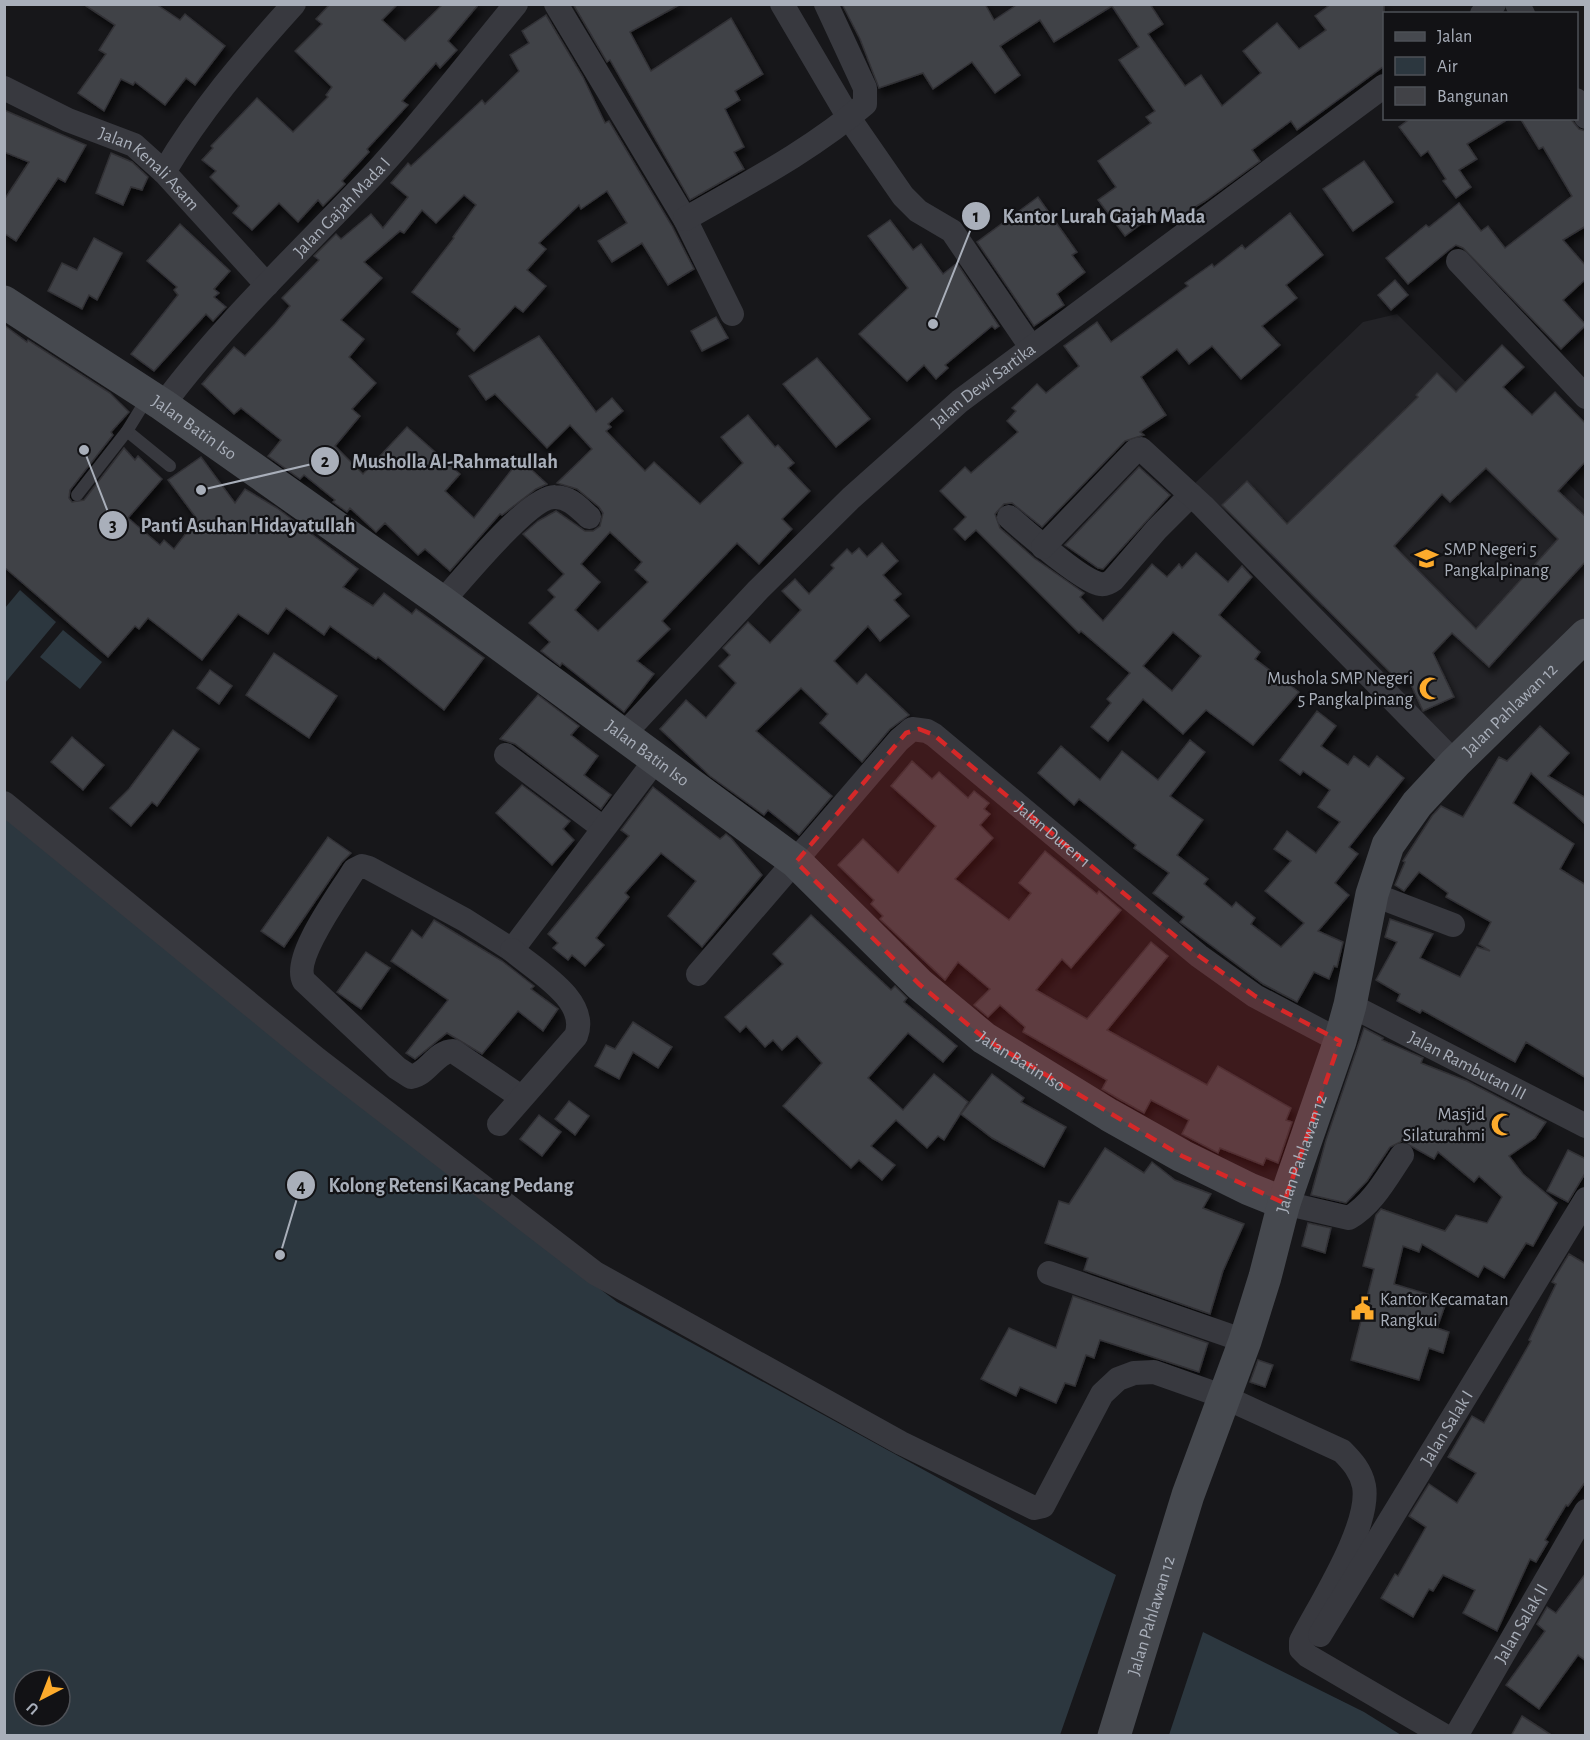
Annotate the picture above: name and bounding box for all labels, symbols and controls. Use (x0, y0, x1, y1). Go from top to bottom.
legend (1383, 12, 1578, 120)
text: Jalan (1437, 28, 1472, 46)
text: Air (1437, 58, 1458, 76)
text: Bangunan (1437, 88, 1509, 106)
street label: Jalan Kenali Asam (96, 125, 202, 214)
street label: Jalan Gajah Mada I (291, 154, 394, 261)
callout: Kantor Lurah Gajah Mada (961, 197, 1218, 235)
text: Kantor Lurah Gajah Mada (1003, 207, 1206, 227)
text: 1 (973, 208, 979, 226)
street label: Jalan Dewi Sartika (928, 340, 1039, 432)
street label: Jalan Batin Iso (148, 392, 240, 464)
callout: Musholla Al-Rahmatullah (310, 442, 570, 480)
text: Musholla Al-Rahmatullah (352, 452, 558, 472)
text: 2 (321, 453, 330, 471)
callout: Panti Asuhan Hidayatullah (98, 506, 367, 544)
text: Panti Asuhan Hidayatullah (141, 516, 356, 536)
text: 3 (109, 517, 117, 535)
place label: SMP Negeri 5 Pangkalpinang (1444, 541, 1549, 580)
school or university icon: SMP Negeri 5 Pangkalpinang (1413, 546, 1439, 572)
street label: Jalan Pahlawan 12 (1460, 660, 1561, 760)
place label: Mushola SMP Negeri 5 Pangkalpinang (1267, 670, 1413, 709)
mosque icon: Mushola SMP Negeri 5 Pangkalpinang (1418, 675, 1444, 701)
street label: Jalan Batin Iso (602, 717, 692, 790)
street label: Jalan Duren 1 (1012, 799, 1094, 872)
street label: Jalan Batin Iso (973, 1028, 1068, 1096)
street label: Jalan Rambutan III (1405, 1029, 1529, 1104)
street label: Jalan Pahlawan 12 (1274, 1092, 1331, 1215)
place label: Masjid Silaturahmi (1403, 1106, 1485, 1145)
mosque icon: Masjid Silaturahmi (1490, 1111, 1516, 1137)
callout: Kolong Retensi Kacang Pedang (286, 1166, 585, 1204)
text: Kolong Retensi Kacang Pedang (328, 1176, 575, 1196)
text: 4 (296, 1178, 306, 1196)
place label: Kantor Kecamatan Rangkui (1380, 1291, 1509, 1330)
public building icon: Kantor Kecamatan Rangkui (1349, 1296, 1375, 1322)
street label: Jalan Salak I (1418, 1388, 1477, 1469)
street label: Jalan Pahlawan 12 (1125, 1554, 1179, 1678)
street label: Jalan Salak II (1492, 1581, 1552, 1667)
north arrow (12, 1668, 72, 1728)
text: U (23, 1699, 42, 1718)

